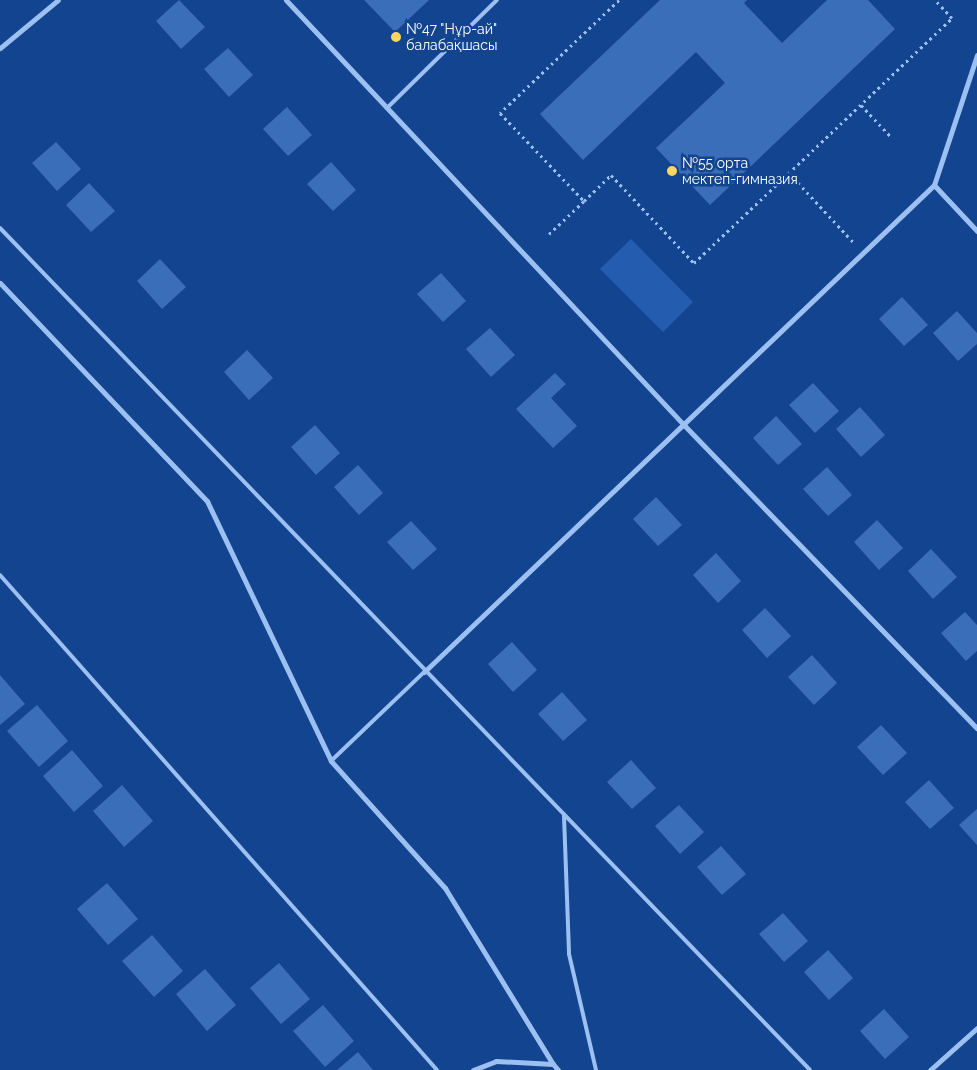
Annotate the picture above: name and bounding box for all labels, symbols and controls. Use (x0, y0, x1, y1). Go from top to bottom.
place label: №47 "Нұр-ай" балабақшасы (406, 21, 497, 54)
marker: №47 "Нұр-ай" балабақшасы (390, 31, 402, 43)
place label: №55 орта мектеп-гимназия (682, 155, 798, 188)
marker: №55 орта мектеп-гимназия (666, 165, 678, 177)

